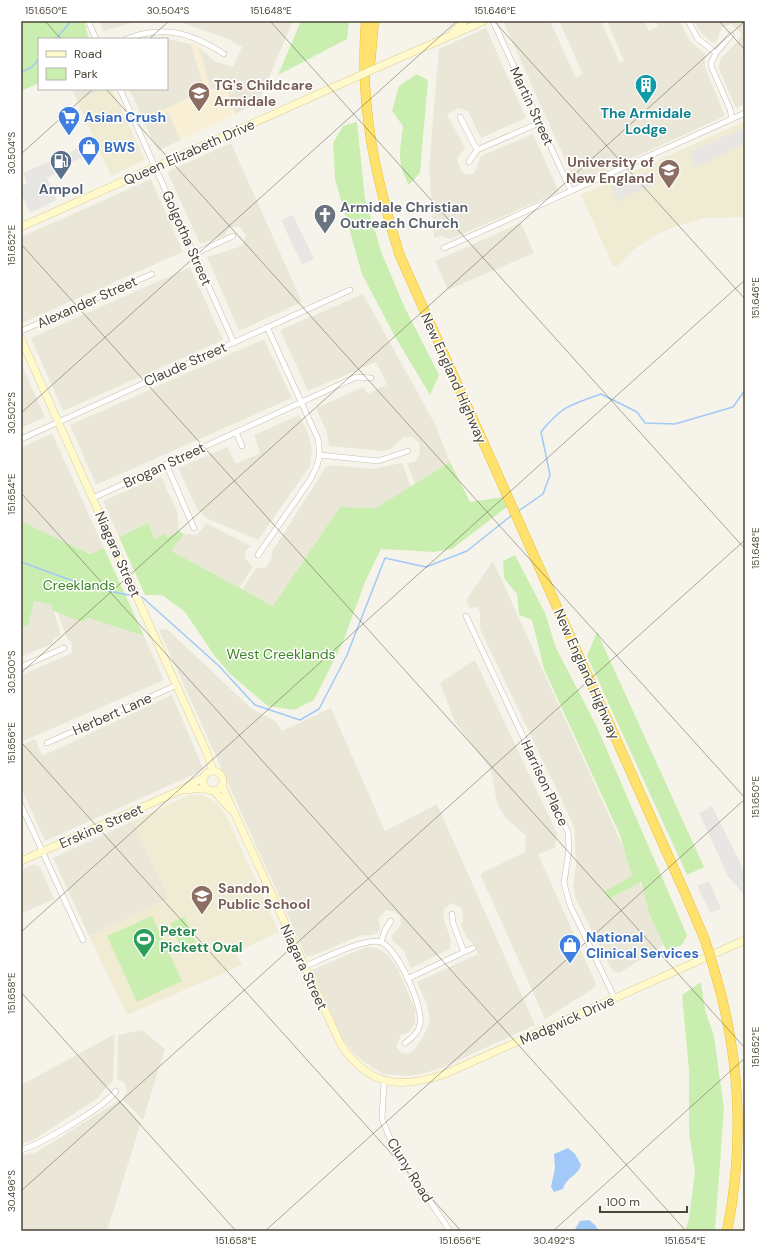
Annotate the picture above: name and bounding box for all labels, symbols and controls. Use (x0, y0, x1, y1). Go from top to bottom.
text: 151.650°E (25, 4, 67, 17)
text: 30.504°S (147, 4, 189, 17)
text: 151.648°E (250, 4, 292, 17)
text: 151.646°E (474, 4, 516, 17)
legend (38, 38, 168, 90)
text: Road (74, 46, 102, 62)
street label: Martin Street (506, 64, 558, 148)
text: Park (74, 66, 98, 82)
building icon: The Armidale Lodge (633, 72, 659, 105)
place label: TG's Childcare Armidale (214, 76, 313, 110)
school or university icon: TG's Childcare Armidale (186, 80, 212, 113)
supermarket icon: Asian Crush (56, 104, 82, 137)
place label: The Armidale Lodge (601, 104, 691, 138)
place label: Asian Crush (84, 108, 166, 126)
street label: Queen Elizabeth Drive (121, 115, 257, 189)
text: 30.504°S (5, 132, 18, 174)
shop icon: BWS (76, 134, 102, 167)
place label: BWS (104, 138, 135, 156)
fuel station icon: Ampol (48, 148, 74, 181)
place label: University of New England (566, 153, 654, 187)
school or university icon: University of New England (656, 157, 682, 190)
place label: Ampol (39, 180, 83, 198)
street label: Golgotha Street (158, 188, 216, 288)
place label: Armidale Christian Outreach Church (340, 198, 468, 232)
church icon: Armidale Christian Outreach Church (312, 202, 338, 235)
text: 151.652°E (5, 224, 18, 265)
street label: Alexander Street (34, 272, 140, 332)
text: 151.646°E (749, 277, 762, 319)
street label: New England Highway (417, 310, 491, 446)
street label: Claude Street (141, 338, 229, 390)
text: 30.502°S (5, 392, 18, 434)
street label: Brogan Street (120, 438, 208, 492)
text: 151.654°E (5, 473, 18, 515)
street label: Niagara Street (91, 508, 145, 600)
text: 151.648°E (749, 527, 762, 569)
park label: Creeklands (43, 576, 115, 594)
street label: New England Highway (550, 606, 624, 742)
park label: West Creeklands (226, 645, 336, 663)
text: 30.500°S (5, 650, 18, 694)
street label: Herbert Lane (70, 689, 154, 739)
text: 151.656°E (5, 722, 18, 764)
street label: Harrison Place (517, 737, 573, 829)
text: 151.650°E (749, 776, 762, 818)
street label: Erskine Street (56, 799, 146, 853)
place label: Sandon Public School (218, 879, 310, 913)
school or university icon: Sandon Public School (189, 883, 215, 916)
street label: Niagara Street (276, 921, 332, 1013)
place label: Peter Pickett Oval (160, 922, 243, 956)
sports icon: Peter Pickett Oval (131, 926, 157, 959)
place label: National Clinical Services (586, 928, 699, 962)
shop icon: National Clinical Services (557, 932, 583, 965)
text: 151.658°E (5, 972, 18, 1014)
street label: Madgwick Drive (517, 991, 617, 1049)
text: 151.652°E (749, 1026, 762, 1067)
street label: Cluny Road (383, 1134, 437, 1206)
text: 30.496°S (5, 1170, 18, 1212)
scale bar (600, 1188, 687, 1214)
text: 100 m (606, 1194, 640, 1210)
text: 151.658°E (215, 1234, 257, 1247)
text: 151.656°E (439, 1234, 481, 1247)
text: 30.492°S (533, 1234, 575, 1247)
text: 151.654°E (664, 1234, 706, 1247)

